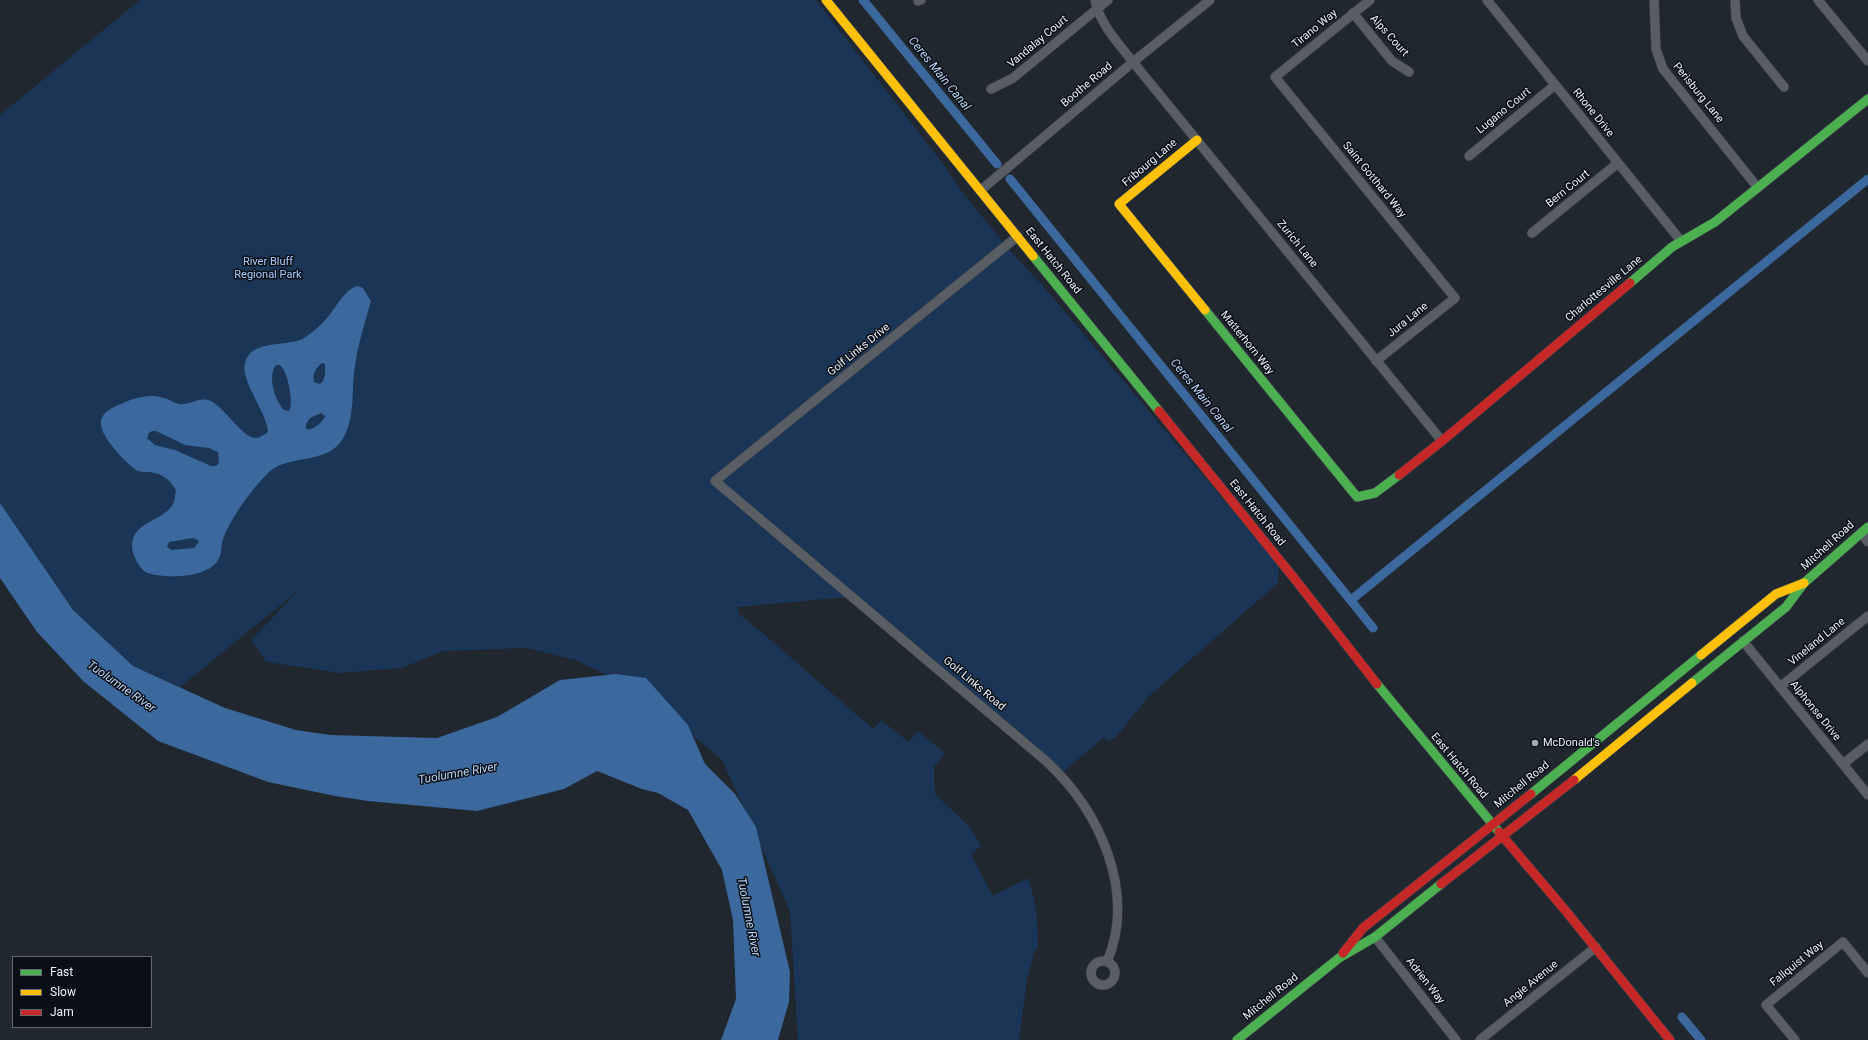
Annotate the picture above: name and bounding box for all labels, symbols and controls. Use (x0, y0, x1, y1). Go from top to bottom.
street label: Tirano Way (1290, 7, 1340, 51)
street label: Alps Court (1367, 12, 1411, 60)
street label: Vandalay Court (1005, 13, 1071, 71)
water label: Ceres Main Canal (905, 34, 973, 114)
street label: Boothe Road (1059, 60, 1115, 110)
street label: Perisburg Lane (1670, 60, 1726, 126)
street label: Lugano Court (1474, 85, 1534, 137)
street label: Rhone Drive (1569, 86, 1617, 140)
street label: Fribourg Lane (1120, 136, 1180, 190)
street label: Saint Gotthard Way (1339, 139, 1409, 221)
street label: Bern Court (1544, 167, 1592, 211)
street label: Zurich Lane (1274, 218, 1320, 270)
street label: East Hatch Road (1022, 225, 1084, 297)
street label: Charlottesville Lane (1563, 253, 1645, 325)
park label: River Bluff Regional Park (234, 255, 302, 281)
street label: Jura Lane (1385, 300, 1431, 340)
street label: Matterhorn Way (1217, 309, 1277, 377)
street label: Golf Links Drive (825, 321, 893, 379)
water label: Ceres Main Canal (1167, 356, 1235, 436)
street label: East Hatch Road (1226, 477, 1288, 549)
street label: Mitchell Road (1799, 519, 1857, 573)
street label: Vineland Lane (1786, 615, 1848, 669)
street label: Golf Links Road (940, 654, 1008, 714)
water label: Tuolumne River (84, 658, 158, 716)
street label: Alphonse Drive (1787, 678, 1843, 744)
street label: East Hatch Road (1428, 731, 1490, 801)
place label: McDonald's (1543, 736, 1600, 750)
marker: McDonald's (1530, 738, 1540, 748)
street label: Mitchell Road (1492, 759, 1552, 811)
water label: Tuolumne River (417, 760, 499, 788)
water label: Tuolumne River (733, 876, 763, 958)
street label: Fallquist Way (1768, 938, 1826, 990)
street label: Adrien Way (1403, 955, 1447, 1007)
legend (12, 956, 152, 1028)
street label: Angie Avenue (1501, 958, 1561, 1010)
text: Fast (50, 965, 73, 979)
street label: Mitchell Road (1241, 971, 1301, 1023)
text: Slow (50, 985, 76, 999)
text: Jam (50, 1005, 74, 1019)

